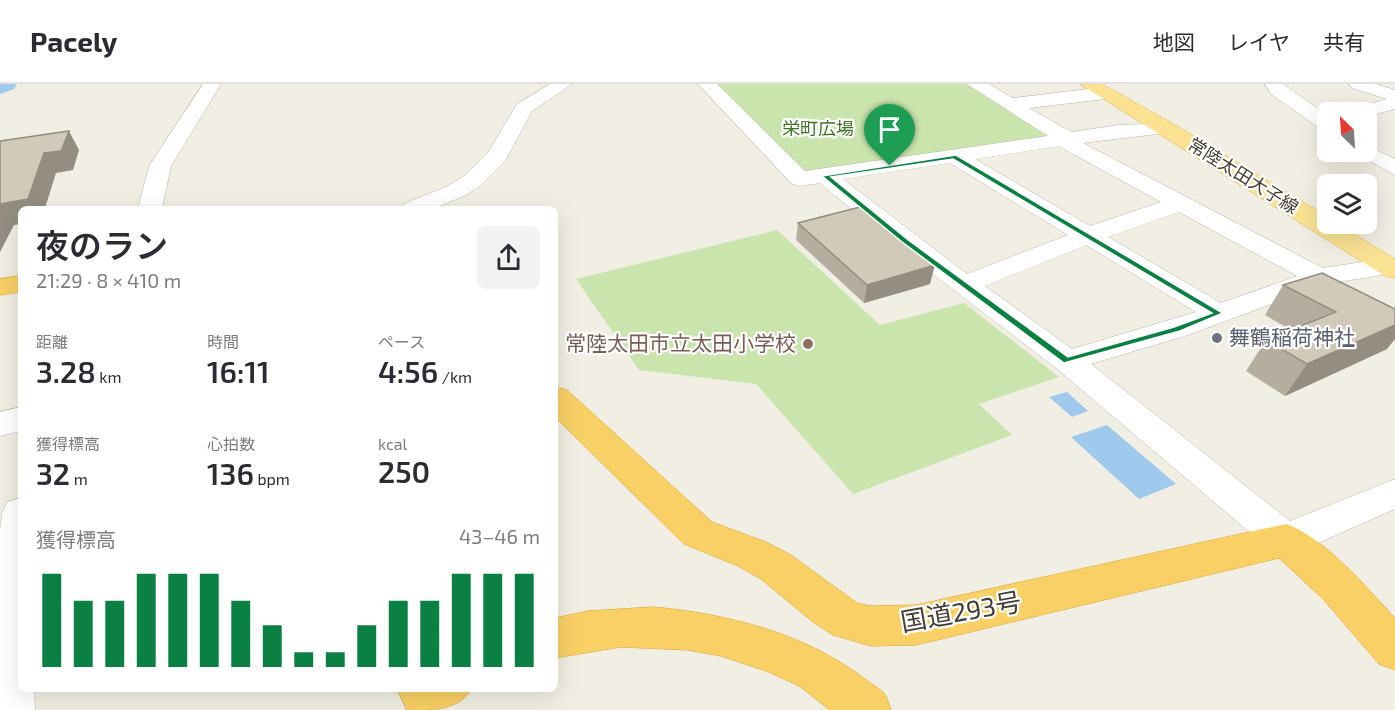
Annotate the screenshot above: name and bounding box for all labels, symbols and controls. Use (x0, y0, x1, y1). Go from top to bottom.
text: Pacely (30, 24, 117, 58)
text: 地図 (1153, 29, 1195, 54)
text: レイヤ (1228, 29, 1290, 54)
text: 共有 (1323, 29, 1365, 54)
north arrow (1317, 102, 1377, 162)
map controls (1317, 102, 1377, 234)
pin (864, 104, 915, 166)
icon: arrive (873, 113, 906, 146)
park label: 栄町広場 (782, 117, 854, 139)
street label: 常陸太田大子線 (1184, 132, 1303, 218)
button: layers (1317, 174, 1377, 234)
text: 夜のラン (36, 225, 168, 265)
button: share (477, 226, 540, 289)
text: 21:29 · 8 × 410 m (36, 268, 181, 292)
place label: 舞鶴稲荷神社 (1229, 324, 1355, 349)
place label: 常陸太田市立太田小学校 (565, 330, 796, 355)
marker: 舞鶴稲荷神社 (1210, 331, 1224, 345)
text: 距離 (36, 332, 68, 351)
text: 時間 (207, 332, 239, 351)
text: ペース (378, 332, 425, 351)
marker: 常陸太田市立太田小学校 (801, 337, 815, 351)
text: 3.28 (36, 353, 96, 389)
text: 16:11 (207, 353, 270, 389)
text: 4:56 (378, 353, 438, 389)
text: km (96, 367, 121, 386)
text: /km (438, 367, 472, 386)
text: 獲得標高 (36, 434, 100, 453)
text: 心拍数 (207, 434, 255, 453)
text: kcal (378, 434, 407, 453)
text: 250 (378, 453, 430, 489)
text: 32 (36, 455, 70, 491)
text: 136 (207, 455, 254, 491)
text: m (70, 469, 88, 488)
text: bpm (254, 469, 290, 488)
text: 43–46 m (459, 524, 540, 548)
text: 獲得標高 (36, 527, 116, 551)
street label: 国道293号 (898, 585, 1023, 636)

